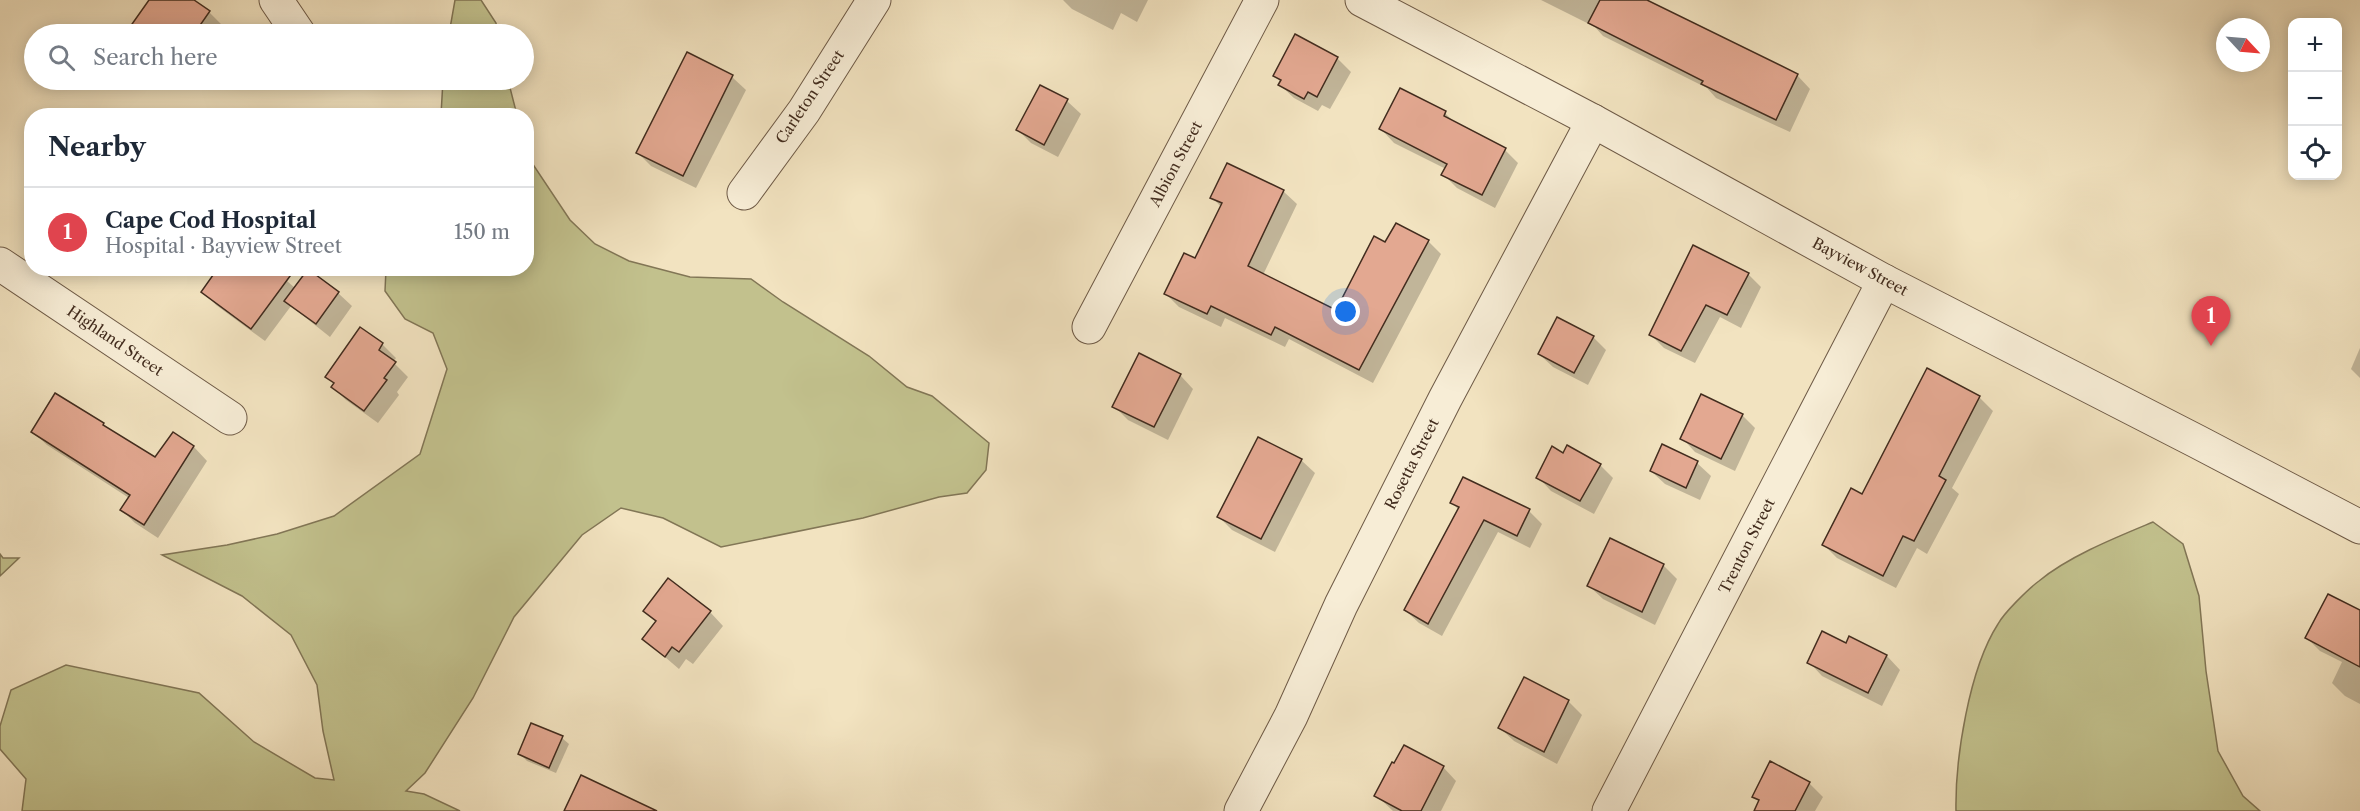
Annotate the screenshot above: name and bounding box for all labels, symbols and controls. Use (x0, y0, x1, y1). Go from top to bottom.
north arrow (2216, 18, 2270, 72)
map controls (2288, 18, 2342, 180)
button: + (2288, 18, 2342, 72)
search box (24, 24, 534, 90)
icon: search (45, 41, 78, 74)
text: Search here (93, 44, 218, 71)
street label: Carleton Street (771, 46, 848, 147)
button: − (2288, 72, 2342, 126)
street label: Albion Street (1145, 117, 1206, 211)
button: locate (2288, 126, 2342, 180)
text: Nearby (48, 131, 146, 163)
text: Cape Cod Hospital (105, 207, 316, 234)
text: 1 (63, 220, 72, 244)
text: 150 m (454, 220, 510, 244)
street label: Bayview Street (1809, 233, 1912, 300)
text: Hospital · Bayview Street (105, 234, 342, 258)
pin: 1 (2192, 296, 2230, 346)
your location (1331, 297, 1360, 326)
street label: Highland Street (63, 301, 168, 380)
street label: Rosetta Street (1380, 414, 1443, 513)
street label: Trenton Street (1714, 494, 1779, 597)

